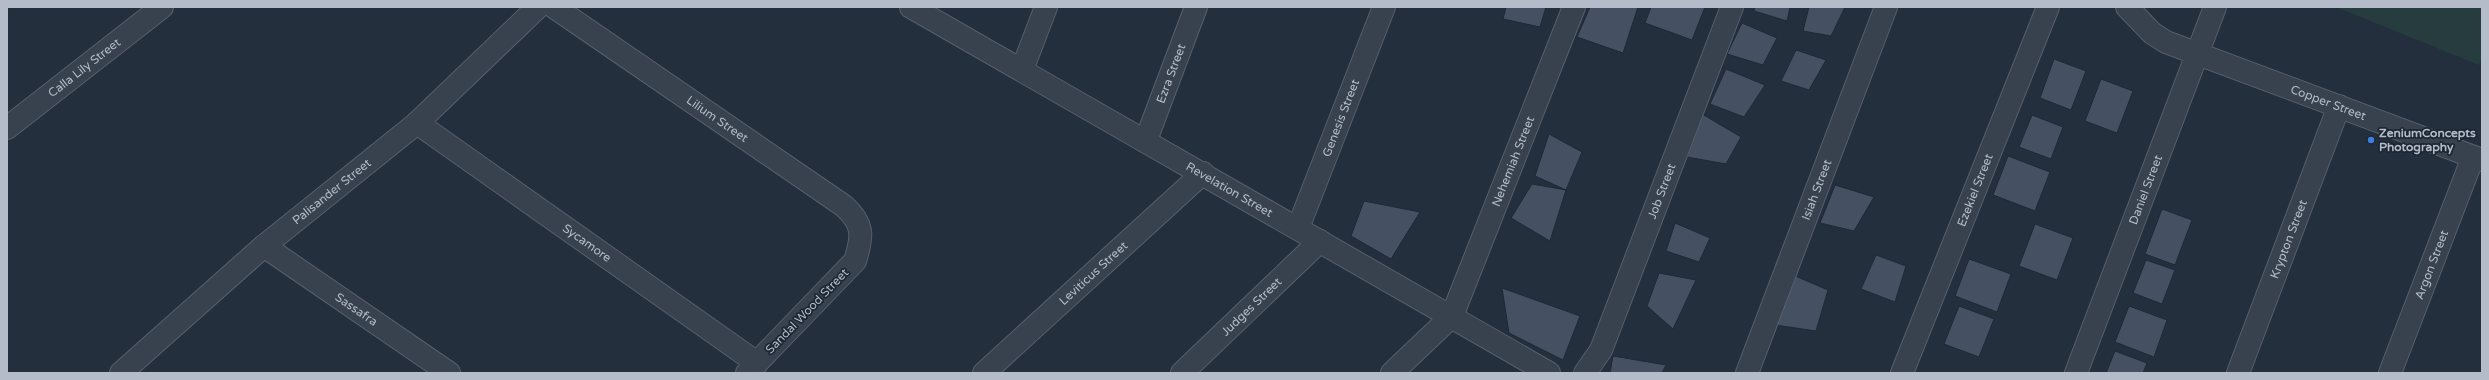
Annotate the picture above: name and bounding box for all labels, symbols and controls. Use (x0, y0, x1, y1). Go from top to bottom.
street label: Calla Lily Street (45, 35, 123, 100)
street label: Ezra Street (1153, 41, 1189, 105)
street label: Genesis Street (1319, 77, 1362, 159)
street label: Copper Street (2289, 82, 2368, 123)
street label: Lilium Street (684, 93, 751, 145)
street label: Nehemiah Street (1489, 114, 1537, 209)
place label: ZeniumConcepts Photography (2379, 126, 2476, 155)
marker: ZeniumConcepts Photography (2366, 135, 2376, 145)
street label: Ezekiel Street (1954, 151, 1996, 228)
street label: Daniel Street (2126, 153, 2165, 226)
street label: Palisander Street (290, 156, 374, 227)
street label: Isiah Street (1799, 157, 1835, 222)
street label: Revelation Street (1184, 159, 1276, 220)
street label: Job Street (1645, 161, 1679, 221)
street label: Krypton Street (2267, 197, 2310, 281)
street label: Sycamore (560, 221, 614, 265)
street label: Argon Street (2412, 228, 2451, 301)
street label: Leviticus Street (1056, 238, 1131, 308)
street label: Sandal Wood Street (763, 265, 852, 357)
street label: Judges Street (1218, 274, 1285, 339)
street label: Sassafra (332, 290, 380, 329)

